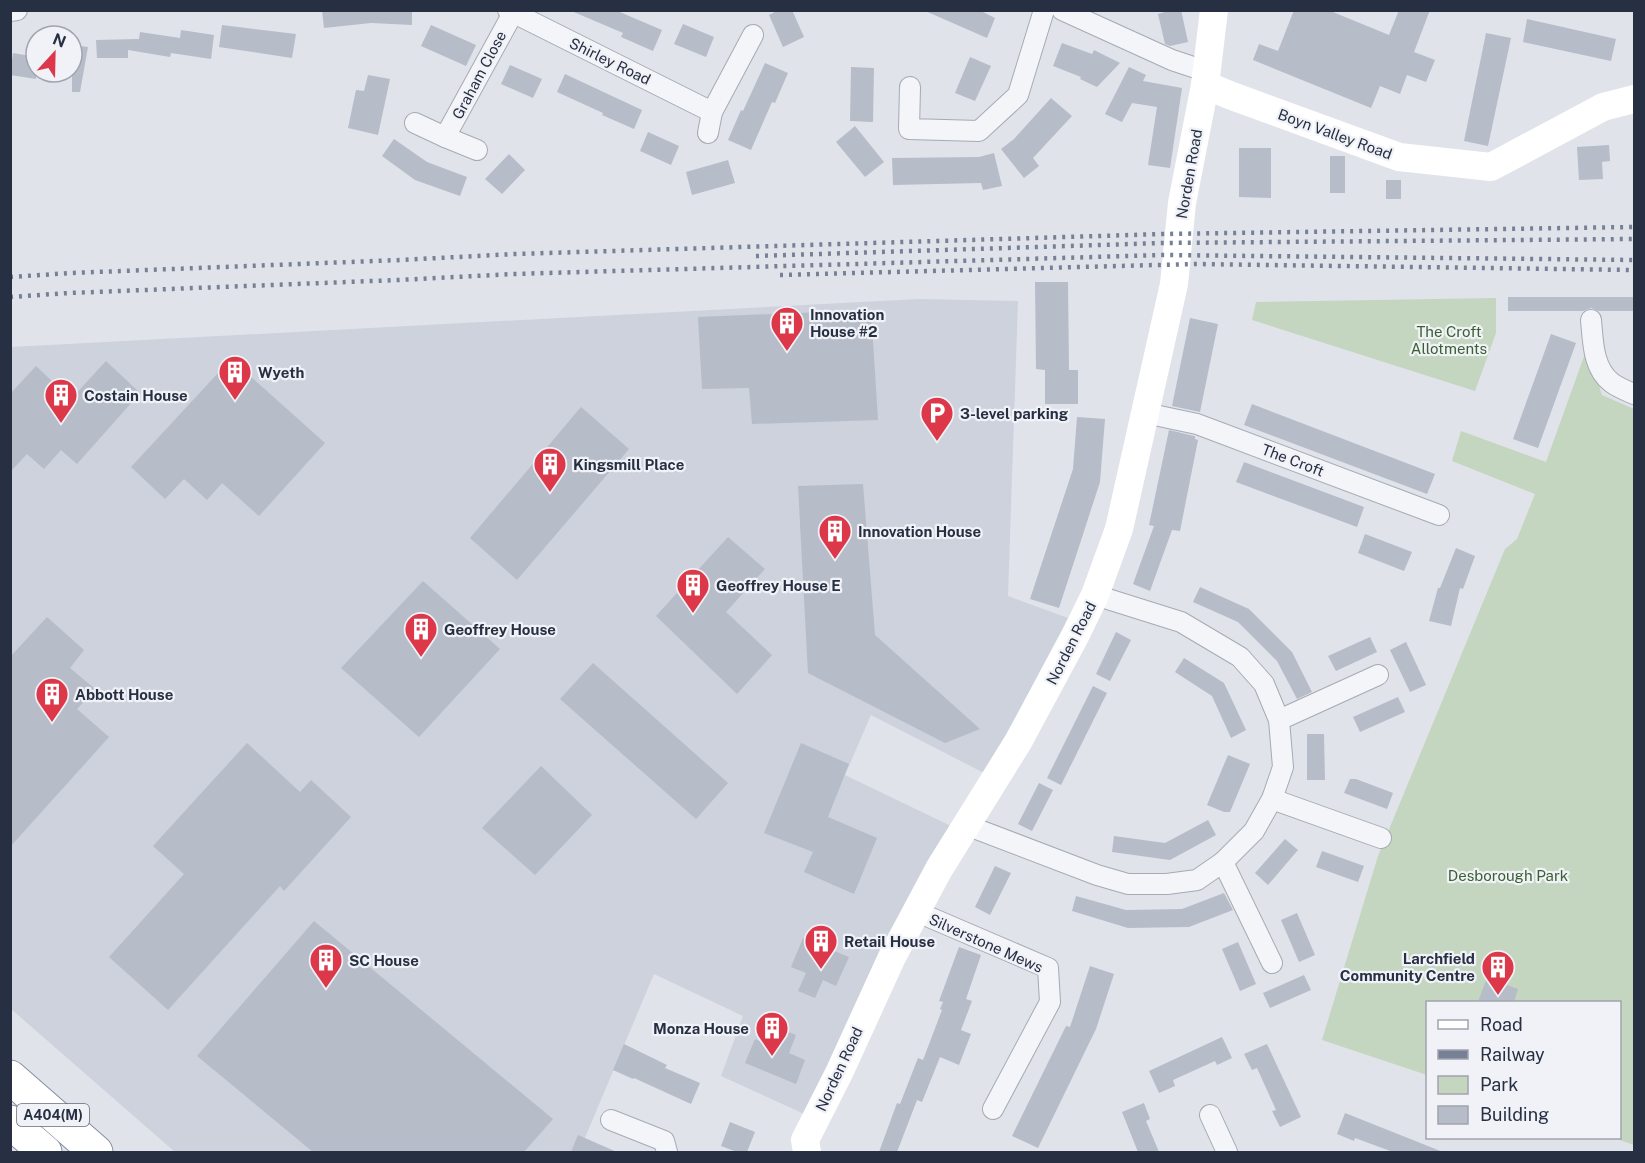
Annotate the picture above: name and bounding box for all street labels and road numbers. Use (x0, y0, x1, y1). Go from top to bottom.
street label: Graham Close (449, 28, 509, 122)
street label: Shirley Road (567, 34, 653, 88)
street label: Boyn Valley Road (1276, 105, 1394, 163)
street label: Norden Road (1173, 128, 1205, 220)
street label: The Croft (1260, 440, 1327, 480)
street label: Norden Road (1043, 599, 1099, 687)
street label: Silverstone Mews (926, 910, 1046, 976)
street label: Norden Road (812, 1024, 866, 1114)
road number: A404(M) (17, 1104, 89, 1126)

